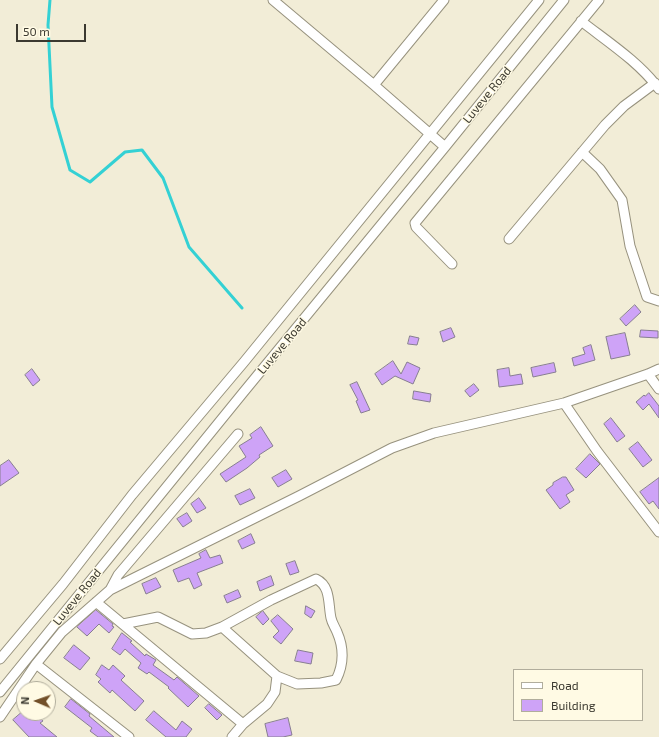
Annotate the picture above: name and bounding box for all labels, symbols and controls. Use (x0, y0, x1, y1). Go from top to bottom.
scale bar (18, 16, 88, 42)
text: 50 m (23, 24, 50, 38)
street label: Luveve Road (460, 64, 514, 126)
street label: Luveve Road (254, 315, 310, 377)
street label: Luveve Road (50, 566, 104, 628)
legend (513, 669, 643, 721)
text: Road (551, 678, 579, 692)
north arrow (16, 681, 56, 721)
text: N (18, 696, 31, 705)
text: Building (551, 698, 595, 712)

